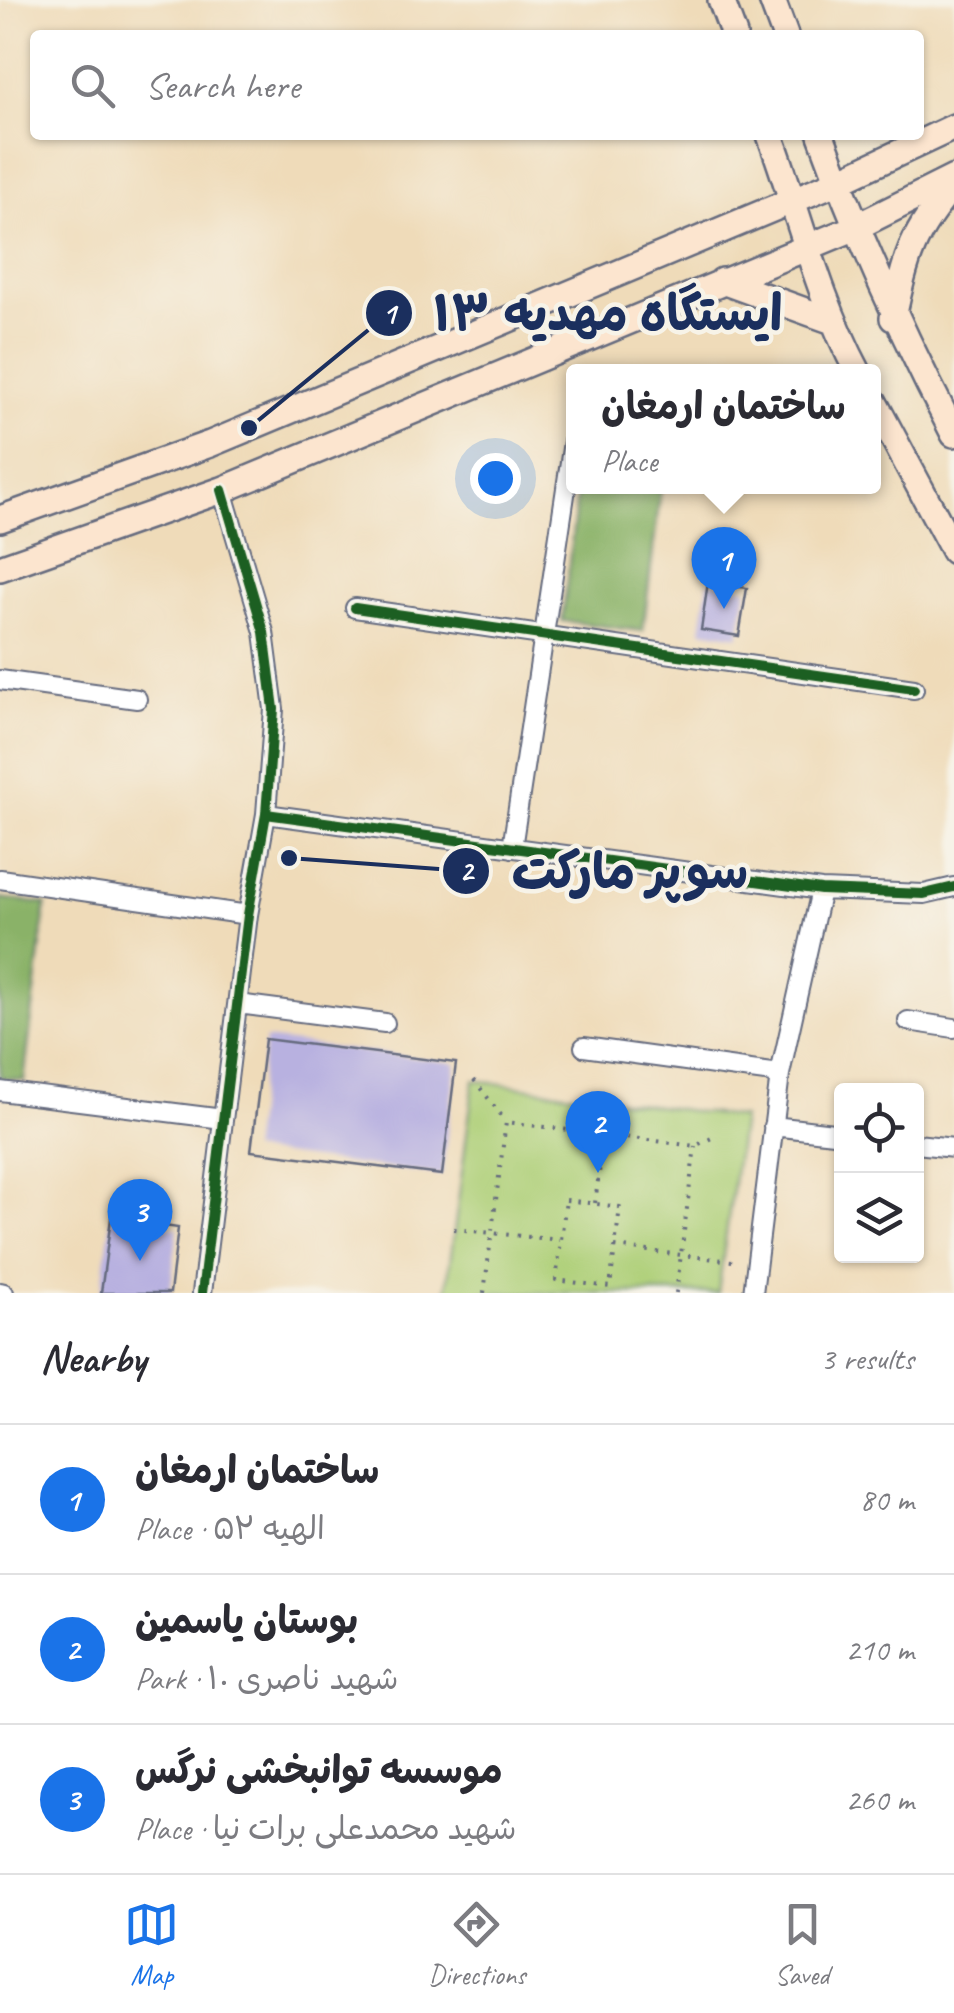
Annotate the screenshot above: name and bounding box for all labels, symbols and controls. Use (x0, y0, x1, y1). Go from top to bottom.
search box (30, 30, 924, 140)
icon: search (65, 58, 120, 113)
text: Search here (145, 62, 300, 109)
callout: ایستگاه مهدیه ۱۳ (364, 273, 803, 353)
text: ایستگاه مهدیه ۱۳ (433, 282, 783, 345)
text: 1 (382, 294, 399, 332)
popup (566, 364, 881, 494)
text: ساختمان ارمغان (601, 383, 846, 430)
text: Place (601, 440, 657, 481)
your location (470, 453, 521, 504)
pin: 1 (692, 526, 756, 609)
callout: سوپر مارکت (441, 831, 768, 911)
text: سوپر مارکت (512, 840, 748, 903)
text: 2 (459, 852, 475, 890)
map controls (834, 1083, 924, 1263)
button: locate (834, 1083, 924, 1173)
pin: 2 (566, 1090, 630, 1173)
button: layers (834, 1173, 924, 1263)
pin: 3 (108, 1178, 172, 1261)
text: Nearby (40, 1332, 146, 1385)
text: 3 results (820, 1338, 914, 1379)
text: ساختمان ارمغان (135, 1447, 380, 1494)
text: 1 (65, 1479, 80, 1520)
text: 80 m (860, 1479, 914, 1520)
text: Place · الهیه ۵۲ (135, 1508, 325, 1549)
text: بوستان یاسمین (135, 1597, 358, 1644)
text: 2 (65, 1629, 80, 1670)
text: 210 m (845, 1629, 914, 1670)
text: Park · شهید ناصری ۱۰ (135, 1658, 398, 1699)
text: موسسه توانبخشی نرگس (135, 1747, 503, 1794)
text: 3 (65, 1779, 80, 1820)
text: 260 m (845, 1779, 914, 1820)
text: Place · شهید محمدعلی برات نیا (135, 1808, 517, 1849)
tab: Map (124, 1897, 179, 1992)
tab: Directions (428, 1897, 526, 1992)
tab: Saved (775, 1897, 830, 1992)

